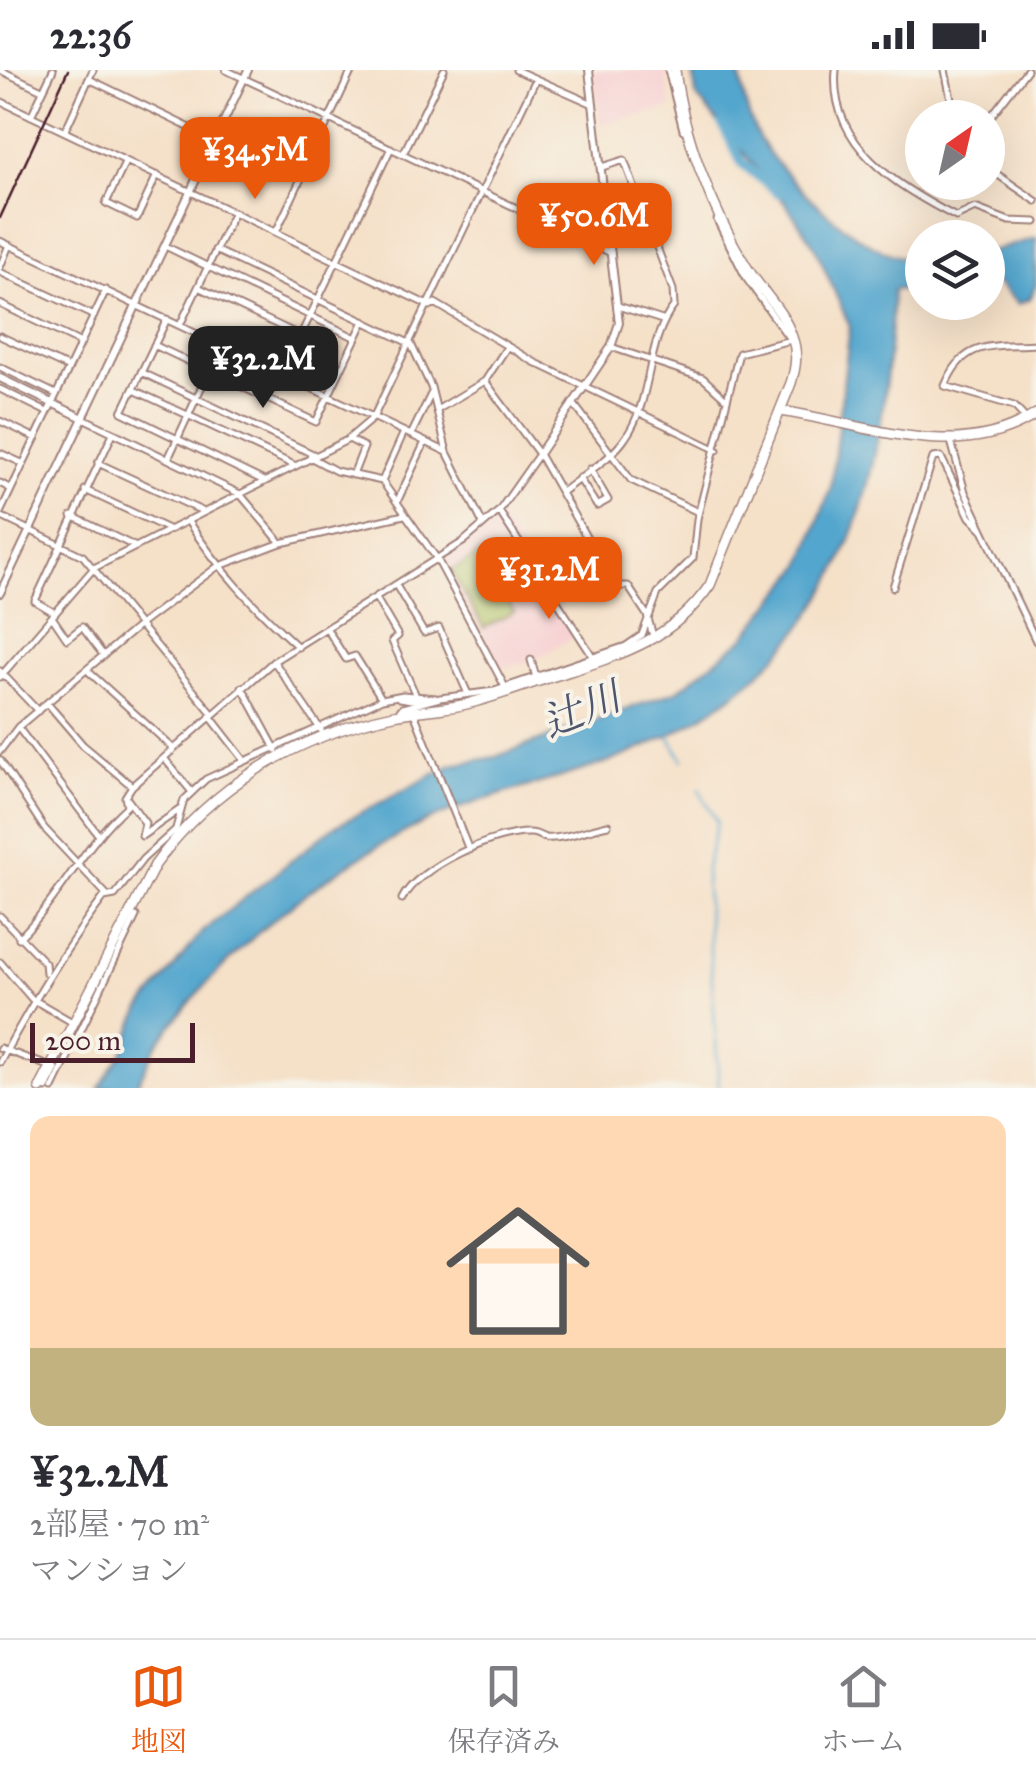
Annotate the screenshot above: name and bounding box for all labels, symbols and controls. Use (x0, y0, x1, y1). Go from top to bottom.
text: 22:36 (50, 12, 132, 58)
north arrow (905, 100, 1005, 200)
map controls (905, 100, 1005, 320)
pin: ¥34.5M (174, 117, 336, 202)
text: ¥34.5M (202, 130, 308, 169)
pin: ¥50.6M (513, 183, 675, 268)
text: ¥50.6M (539, 196, 649, 235)
button: layers (905, 220, 1005, 320)
pin: ¥32.2M (182, 326, 344, 411)
text: ¥32.2M (210, 339, 316, 378)
pin: ¥31.2M (468, 537, 630, 622)
text: ¥31.2M (498, 550, 600, 589)
water label: 辻川 (535, 670, 631, 747)
scale bar (30, 1018, 195, 1063)
text: 200 m (45, 1023, 121, 1058)
icon: home (428, 1181, 608, 1361)
text: ¥32.2M (30, 1446, 169, 1498)
text: 2部屋 · 70 m² (30, 1505, 209, 1544)
text: マンション (30, 1551, 189, 1590)
tab: 地図 (131, 1659, 187, 1759)
tab: 保存済み (448, 1659, 560, 1759)
tab: ホーム (821, 1659, 905, 1759)

